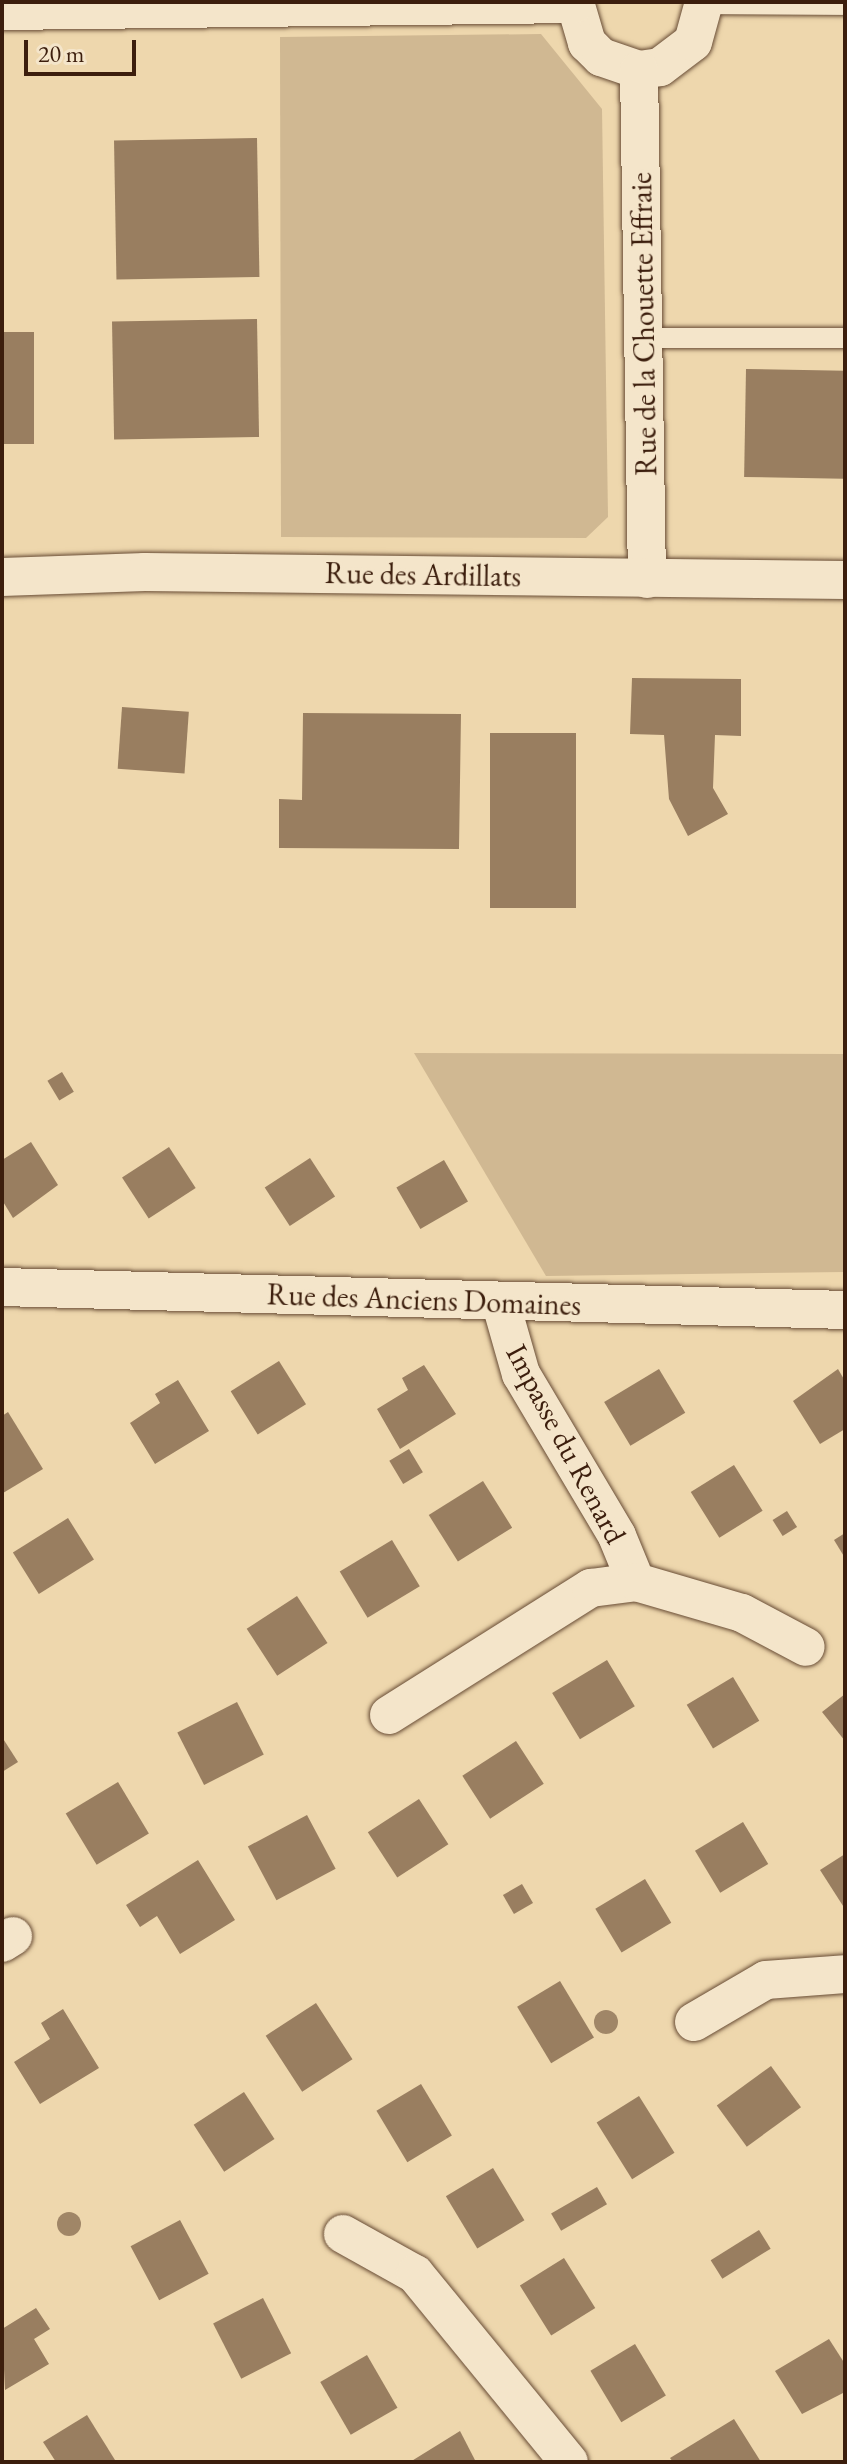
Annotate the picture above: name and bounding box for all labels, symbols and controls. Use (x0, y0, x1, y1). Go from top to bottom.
scale bar (28, 24, 140, 74)
text: 20 m (38, 38, 85, 69)
street label: Rue de la Chouette Effraie (623, 172, 665, 476)
street label: Rue des Ardillats (325, 555, 521, 595)
street label: Rue des Anciens Domaines (266, 1277, 582, 1323)
street label: Impasse du Renard (498, 1338, 634, 1550)

